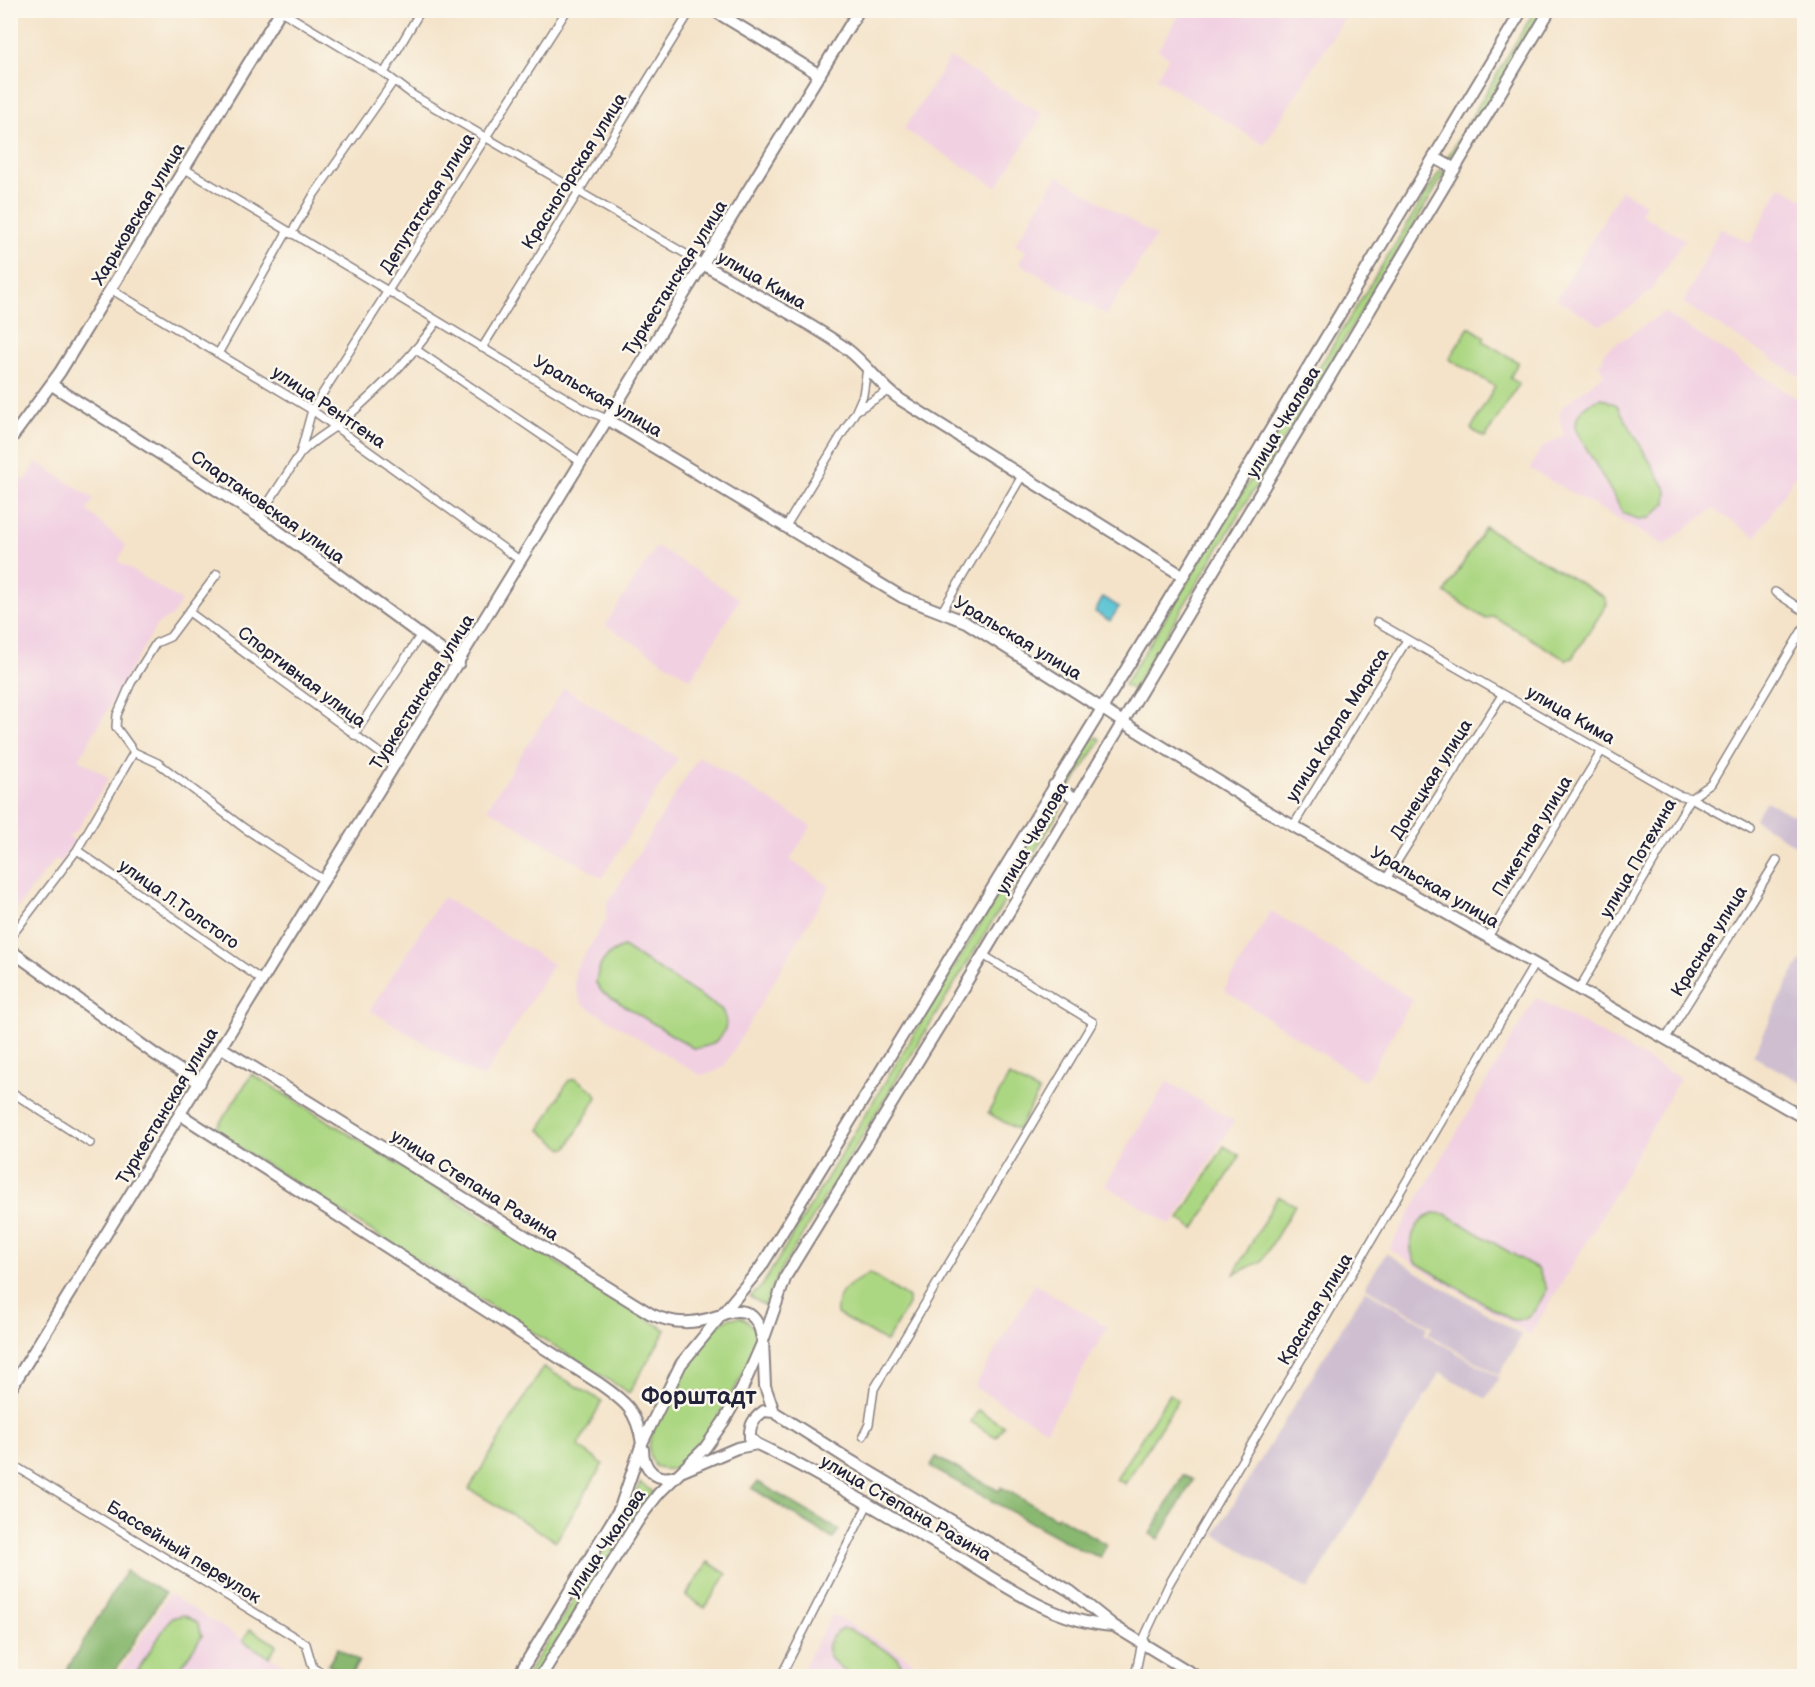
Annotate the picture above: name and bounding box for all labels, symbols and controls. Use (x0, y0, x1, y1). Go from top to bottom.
street label: Красногорская улица (518, 89, 631, 253)
street label: Депутатская улица (376, 129, 479, 277)
street label: Харьковская улица (88, 139, 189, 289)
street label: Туркестанская улица (619, 196, 732, 360)
street label: улица Кима (714, 247, 810, 314)
street label: Уральская улица (530, 351, 666, 442)
street label: улица Рентгена (268, 362, 390, 453)
street label: улица Чкалова (1242, 362, 1325, 482)
street label: Спартаковская улица (187, 446, 349, 569)
street label: Уральская улица (950, 592, 1086, 685)
street label: Туркестанская улица (366, 610, 479, 774)
street label: Спортивная улица (233, 622, 370, 733)
street label: улица Карла Маркса (1282, 644, 1393, 806)
street label: улица Кима (1523, 682, 1619, 749)
street label: Донецкая улица (1386, 715, 1477, 843)
street label: Пикетная улица (1488, 772, 1577, 900)
street label: улица Чкалова (992, 778, 1073, 898)
street label: улица Потехина (1596, 794, 1681, 922)
street label: Уральская улица (1367, 842, 1503, 933)
street label: улица Л.Толстого (115, 855, 243, 954)
street label: Красная улица (1667, 882, 1752, 1001)
street label: Туркестанская улица (112, 1024, 223, 1189)
street label: улица Степана Разина (387, 1125, 563, 1246)
street label: Красная улица (1274, 1249, 1357, 1369)
district label: Форштадт (641, 1382, 757, 1411)
street label: улица Степана Разина (817, 1451, 995, 1566)
street label: улица Чкалова (562, 1485, 651, 1601)
street label: Бассейный переулок (103, 1496, 265, 1609)

